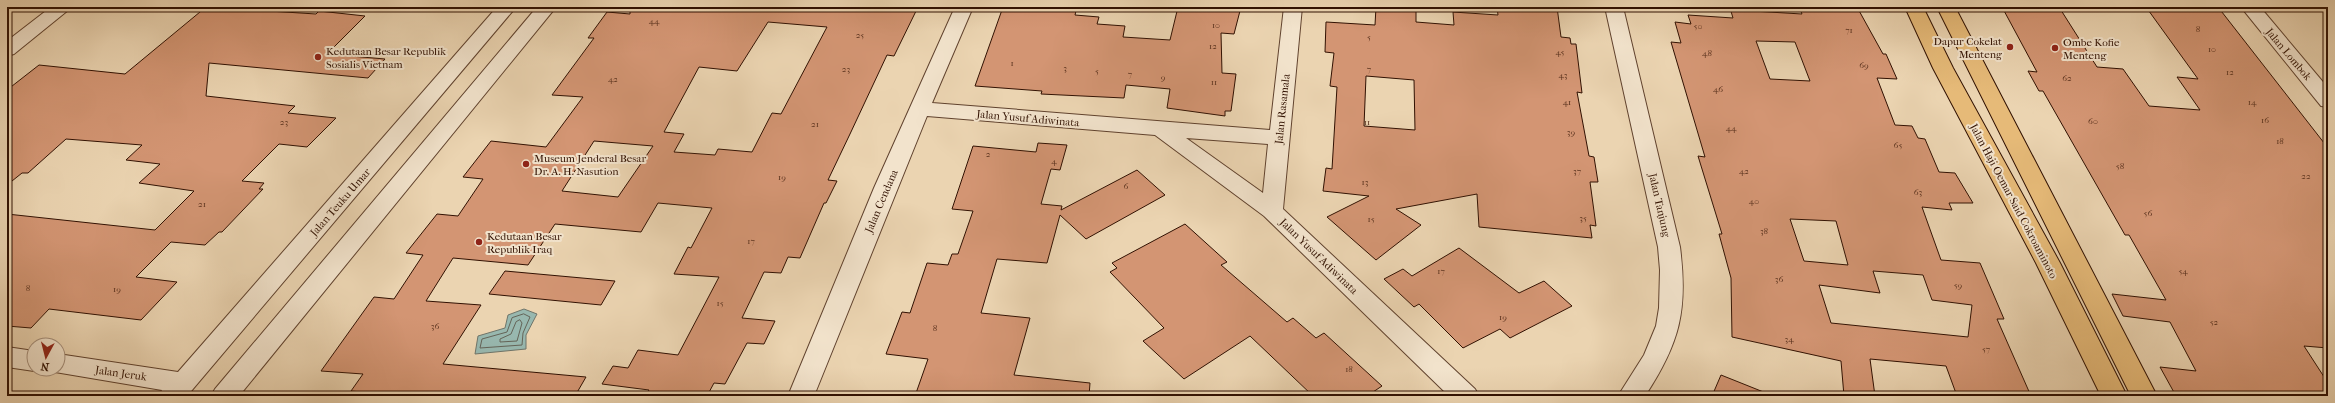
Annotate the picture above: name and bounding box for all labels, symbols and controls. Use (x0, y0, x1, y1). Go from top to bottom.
house number: 44 (649, 16, 660, 26)
house number: 10 (1212, 20, 1220, 30)
house number: 50 (1694, 21, 1702, 31)
house number: 8 (2196, 24, 2201, 34)
house number: 71 (1845, 25, 1853, 35)
street label: Jalan Lombok (2262, 25, 2314, 83)
house number: 25 (856, 30, 864, 40)
house number: 5 (1367, 32, 1371, 42)
place label: Dapur Cokelat Menteng (1933, 35, 2002, 61)
place label: Ombe Kofie Menteng (2063, 36, 2120, 62)
house number: 12 (1209, 41, 1217, 51)
marker: Dapur Cokelat Menteng (2005, 42, 2015, 52)
marker: Ombe Kofie Menteng (2050, 43, 2060, 53)
house number: 10 (2208, 44, 2216, 54)
place label: Kedutaan Besar Republik Sosialis Vietnam (326, 45, 446, 71)
house number: 45 (1556, 47, 1565, 57)
house number: 48 (1702, 48, 1712, 58)
marker: Kedutaan Besar Republik Sosialis Vietnam (313, 52, 323, 62)
house number: 1 (1010, 58, 1014, 68)
house number: 69 (1859, 60, 1869, 70)
house number: 3 (1063, 63, 1067, 73)
house number: 23 (842, 64, 850, 74)
house number: 7 (1367, 64, 1372, 74)
house number: 5 (1095, 66, 1099, 76)
house number: 12 (2226, 67, 2234, 77)
house number: 7 (1128, 69, 1133, 79)
house number: 43 (1558, 70, 1568, 80)
house number: 9 (1161, 72, 1166, 82)
street label: Jalan Rasamala (1272, 72, 1293, 146)
house number: 62 (2062, 73, 2072, 83)
house number: 42 (608, 74, 618, 84)
house number: 11 (1211, 77, 1217, 87)
house number: 46 (1713, 84, 1723, 94)
house number: 41 (1563, 97, 1571, 107)
house number: 14 (2248, 97, 2257, 107)
street label: Jalan Yusuf Adiwinata (975, 107, 1081, 130)
house number: 16 (2261, 115, 2269, 125)
house number: 60 (2088, 116, 2098, 126)
house number: 23 (280, 117, 288, 127)
house number: 11 (1364, 117, 1370, 127)
house number: 21 (811, 119, 819, 129)
street label: Jalan Haji Oemar Said Cokroaminoto (1967, 121, 2060, 281)
house number: 44 (1726, 123, 1737, 133)
house number: 39 (1567, 127, 1575, 137)
house number: 18 (2276, 136, 2284, 146)
house number: 65 (1894, 140, 1902, 150)
house number: 2 (986, 149, 991, 159)
place label: Museum Jenderal Besar Dr. A. H. Nasution (534, 152, 646, 178)
house number: 4 (1051, 156, 1057, 166)
marker: Museum Jenderal Besar Dr. A. H. Nasution (521, 159, 531, 169)
house number: 58 (2116, 161, 2125, 171)
street label: Jalan Teuku Umar (307, 165, 374, 240)
house number: 37 (1573, 166, 1582, 176)
house number: 42 (1739, 166, 1749, 176)
street label: Jalan Cendana (862, 167, 901, 236)
street label: Jalan Tanjung (1646, 171, 1673, 238)
house number: 22 (2301, 171, 2311, 181)
house number: 19 (778, 172, 786, 182)
house number: 13 (1362, 177, 1369, 187)
house number: 6 (1124, 181, 1129, 191)
house number: 63 (1914, 187, 1923, 197)
house number: 40 (1749, 196, 1759, 206)
house number: 21 (198, 199, 206, 209)
house number: 56 (2144, 208, 2153, 218)
house number: 35 (1579, 213, 1587, 223)
house number: 15 (1367, 214, 1375, 224)
street label: Jalan Yusuf Adiwinata (1276, 215, 1361, 298)
house number: 38 (1760, 226, 1769, 236)
place label: Kedutaan Besar Republik Iraq (487, 230, 562, 256)
house number: 17 (747, 236, 755, 246)
marker: Kedutaan Besar Republik Iraq (474, 237, 484, 247)
house number: 17 (1437, 266, 1445, 276)
house number: 54 (2178, 266, 2188, 276)
house number: 36 (1775, 274, 1783, 284)
house number: 59 (1954, 280, 1963, 290)
house number: 8 (26, 283, 31, 293)
house number: 19 (113, 284, 121, 294)
house number: 15 (716, 298, 724, 308)
house number: 19 (1499, 312, 1507, 322)
house number: 52 (2210, 317, 2219, 327)
house number: 36 (431, 321, 439, 331)
house number: 8 (933, 323, 938, 333)
house number: 34 (1784, 334, 1794, 344)
north arrow (26, 337, 66, 377)
house number: 57 (1982, 344, 1991, 354)
text: N (39, 359, 50, 373)
street label: Jalan Jeruk (93, 363, 148, 384)
house number: 18 (1345, 364, 1353, 374)

